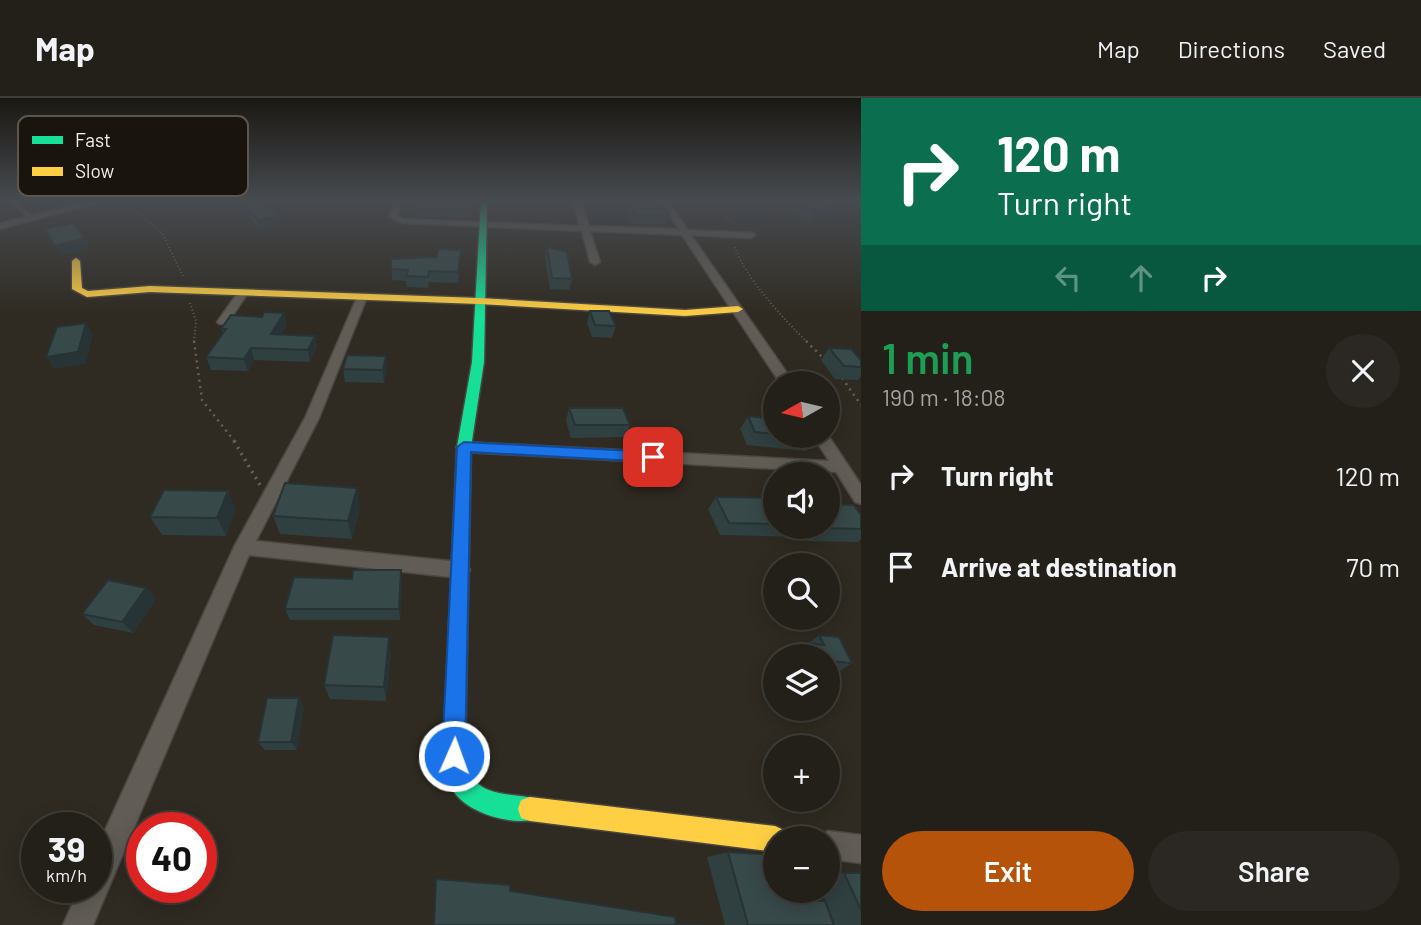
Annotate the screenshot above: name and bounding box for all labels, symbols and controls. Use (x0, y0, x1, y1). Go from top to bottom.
text: Map (35, 28, 95, 68)
text: Map (1097, 34, 1140, 63)
text: Directions (1178, 34, 1285, 63)
text: Saved (1323, 34, 1386, 63)
legend (18, 116, 248, 196)
text: 120 m (997, 123, 1120, 182)
icon: right (882, 126, 973, 217)
text: Fast (75, 128, 111, 151)
text: Slow (75, 159, 114, 182)
text: Turn right (997, 183, 1132, 221)
icon: left (1049, 259, 1087, 297)
icon: ahead (1122, 259, 1160, 297)
icon: right (1195, 259, 1233, 297)
text: 1 min (882, 332, 974, 382)
button: close (1326, 334, 1400, 408)
north arrow (763, 371, 840, 448)
map controls (763, 371, 840, 903)
text: 190 m · 18:08 (882, 383, 1006, 411)
pin (623, 427, 683, 487)
icon: arrive (634, 438, 672, 476)
icon: right (882, 457, 920, 495)
text: Turn right (941, 460, 1054, 491)
text: 120 m (1336, 460, 1400, 491)
button: sound (763, 462, 840, 539)
icon: arrive (882, 548, 920, 586)
text: Arrive at destination (941, 551, 1177, 582)
text: 70 m (1346, 551, 1400, 582)
button: search (763, 553, 840, 630)
button: layers (763, 644, 840, 721)
position arrow (417, 719, 491, 793)
button: + (763, 735, 840, 812)
speed limit sign: 40 (126, 812, 217, 903)
button: − (763, 826, 840, 903)
text: 39 (48, 827, 85, 869)
button: Exit (882, 831, 1134, 911)
button: Share (1148, 831, 1400, 911)
text: km/h (46, 864, 87, 886)

